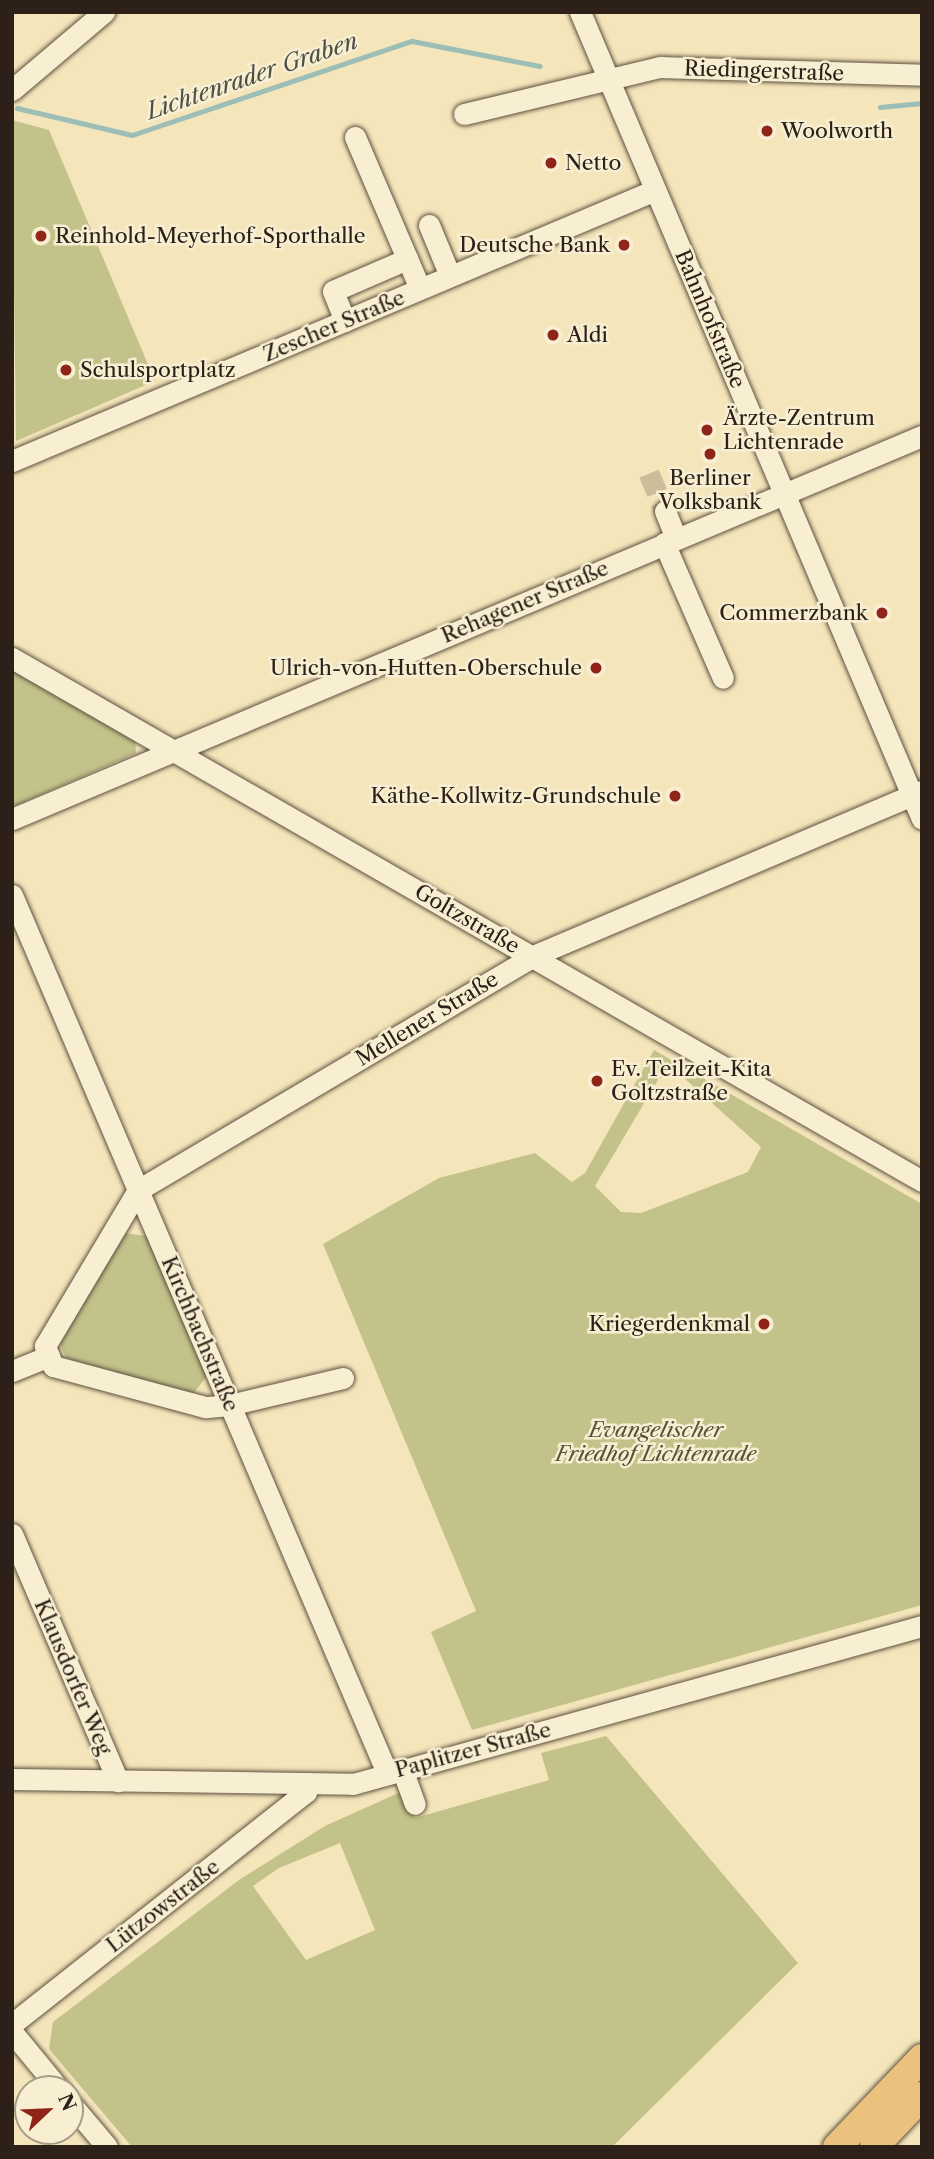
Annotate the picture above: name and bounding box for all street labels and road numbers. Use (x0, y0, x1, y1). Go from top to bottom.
street label: Riedingerstraße (684, 56, 844, 86)
street label: Bahnhofstraße (669, 246, 751, 392)
street label: Zescher Straße (259, 285, 409, 367)
street label: Rehagener Straße (437, 555, 613, 649)
street label: Goltzstraße (410, 879, 524, 959)
street label: Mellener Straße (351, 966, 503, 1072)
street label: Kirchbachstraße (156, 1253, 244, 1415)
street label: Klausdorfer Weg (29, 1595, 117, 1759)
street label: Paplitzer Straße (392, 1717, 554, 1783)
street label: Lützowstraße (101, 1854, 225, 1958)

